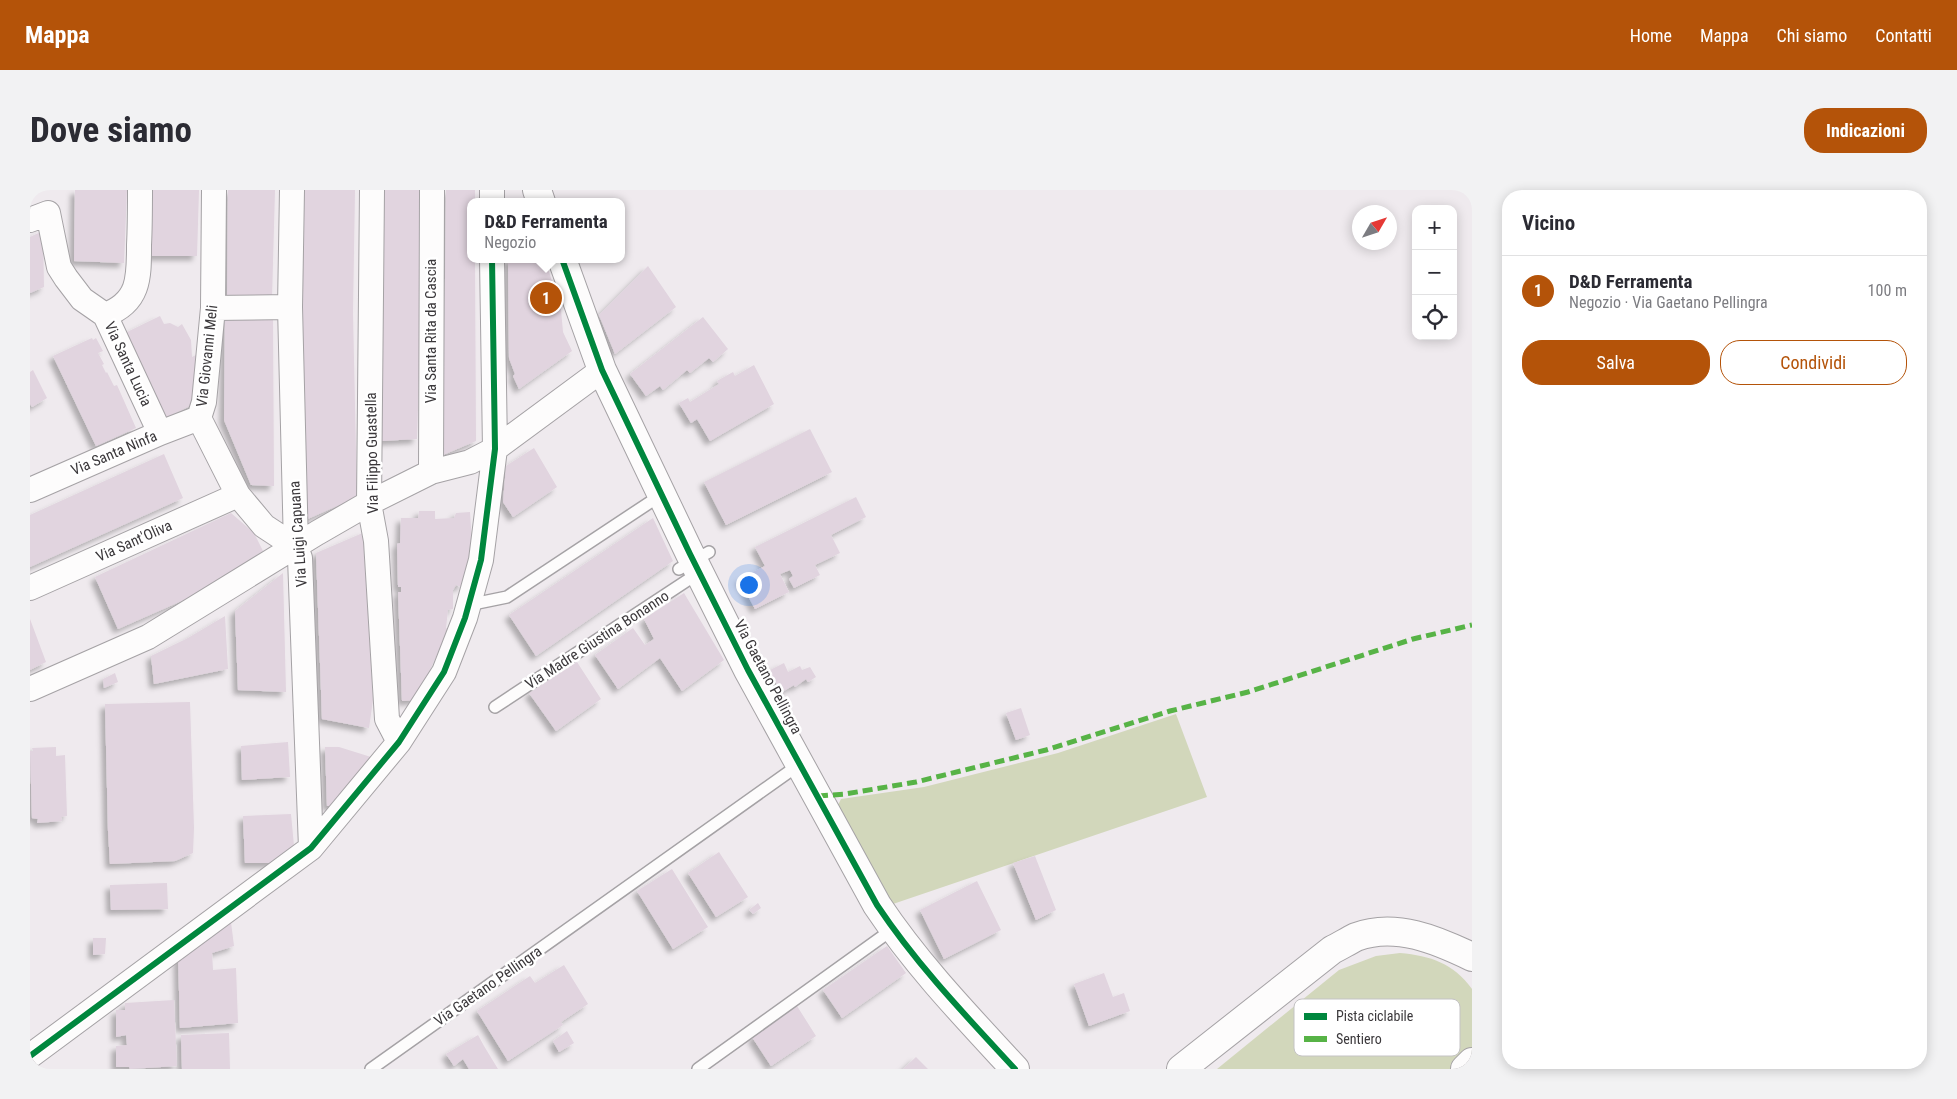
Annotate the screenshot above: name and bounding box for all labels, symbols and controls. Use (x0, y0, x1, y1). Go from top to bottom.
text: Mappa (25, 21, 90, 49)
text: Home (1630, 25, 1672, 46)
text: Mappa (1700, 25, 1749, 46)
text: Chi siamo (1777, 25, 1847, 46)
text: Contatti (1875, 25, 1932, 46)
button: Indicazioni (1804, 108, 1927, 153)
text: Dove siamo (30, 110, 192, 151)
popup (467, 198, 625, 263)
north arrow (1352, 205, 1397, 250)
map controls (1412, 205, 1457, 340)
button: + (1412, 205, 1457, 250)
text: D&D Ferramenta (484, 210, 608, 233)
text: Vicino (1522, 211, 1575, 235)
text: Negozio (484, 233, 536, 252)
button: − (1412, 250, 1457, 295)
street label: Via Santa Rita da Cascia (422, 259, 440, 403)
text: D&D Ferramenta (1569, 270, 1692, 293)
pin: 1 (530, 279, 562, 317)
text: 1 (1534, 281, 1542, 300)
text: 100 m (1868, 281, 1907, 300)
text: Negozio · Via Gaetano Pellingra (1569, 293, 1768, 312)
button: locate (1412, 295, 1457, 340)
street label: Via Giovanni Meli (193, 304, 221, 408)
street label: Via Santa Lucia (101, 319, 155, 409)
button: Salva (1522, 340, 1710, 385)
button: Condividi (1720, 340, 1907, 385)
street label: Via Filippo Guastella (362, 392, 382, 514)
street label: Via Santa Ninfa (68, 427, 160, 479)
street label: Via Luigi Capuana (285, 480, 311, 588)
street label: Via Sant'Oliva (93, 516, 175, 566)
your location (736, 572, 762, 598)
street label: Via Madre Giustina Bonanno (522, 587, 672, 693)
street label: Via Gaetano Pellingra (730, 617, 806, 737)
street label: Via Gaetano Pellingra (431, 942, 545, 1030)
legend (1294, 999, 1460, 1056)
text: Pista ciclabile (1336, 1008, 1414, 1024)
text: Sentiero (1336, 1031, 1382, 1047)

